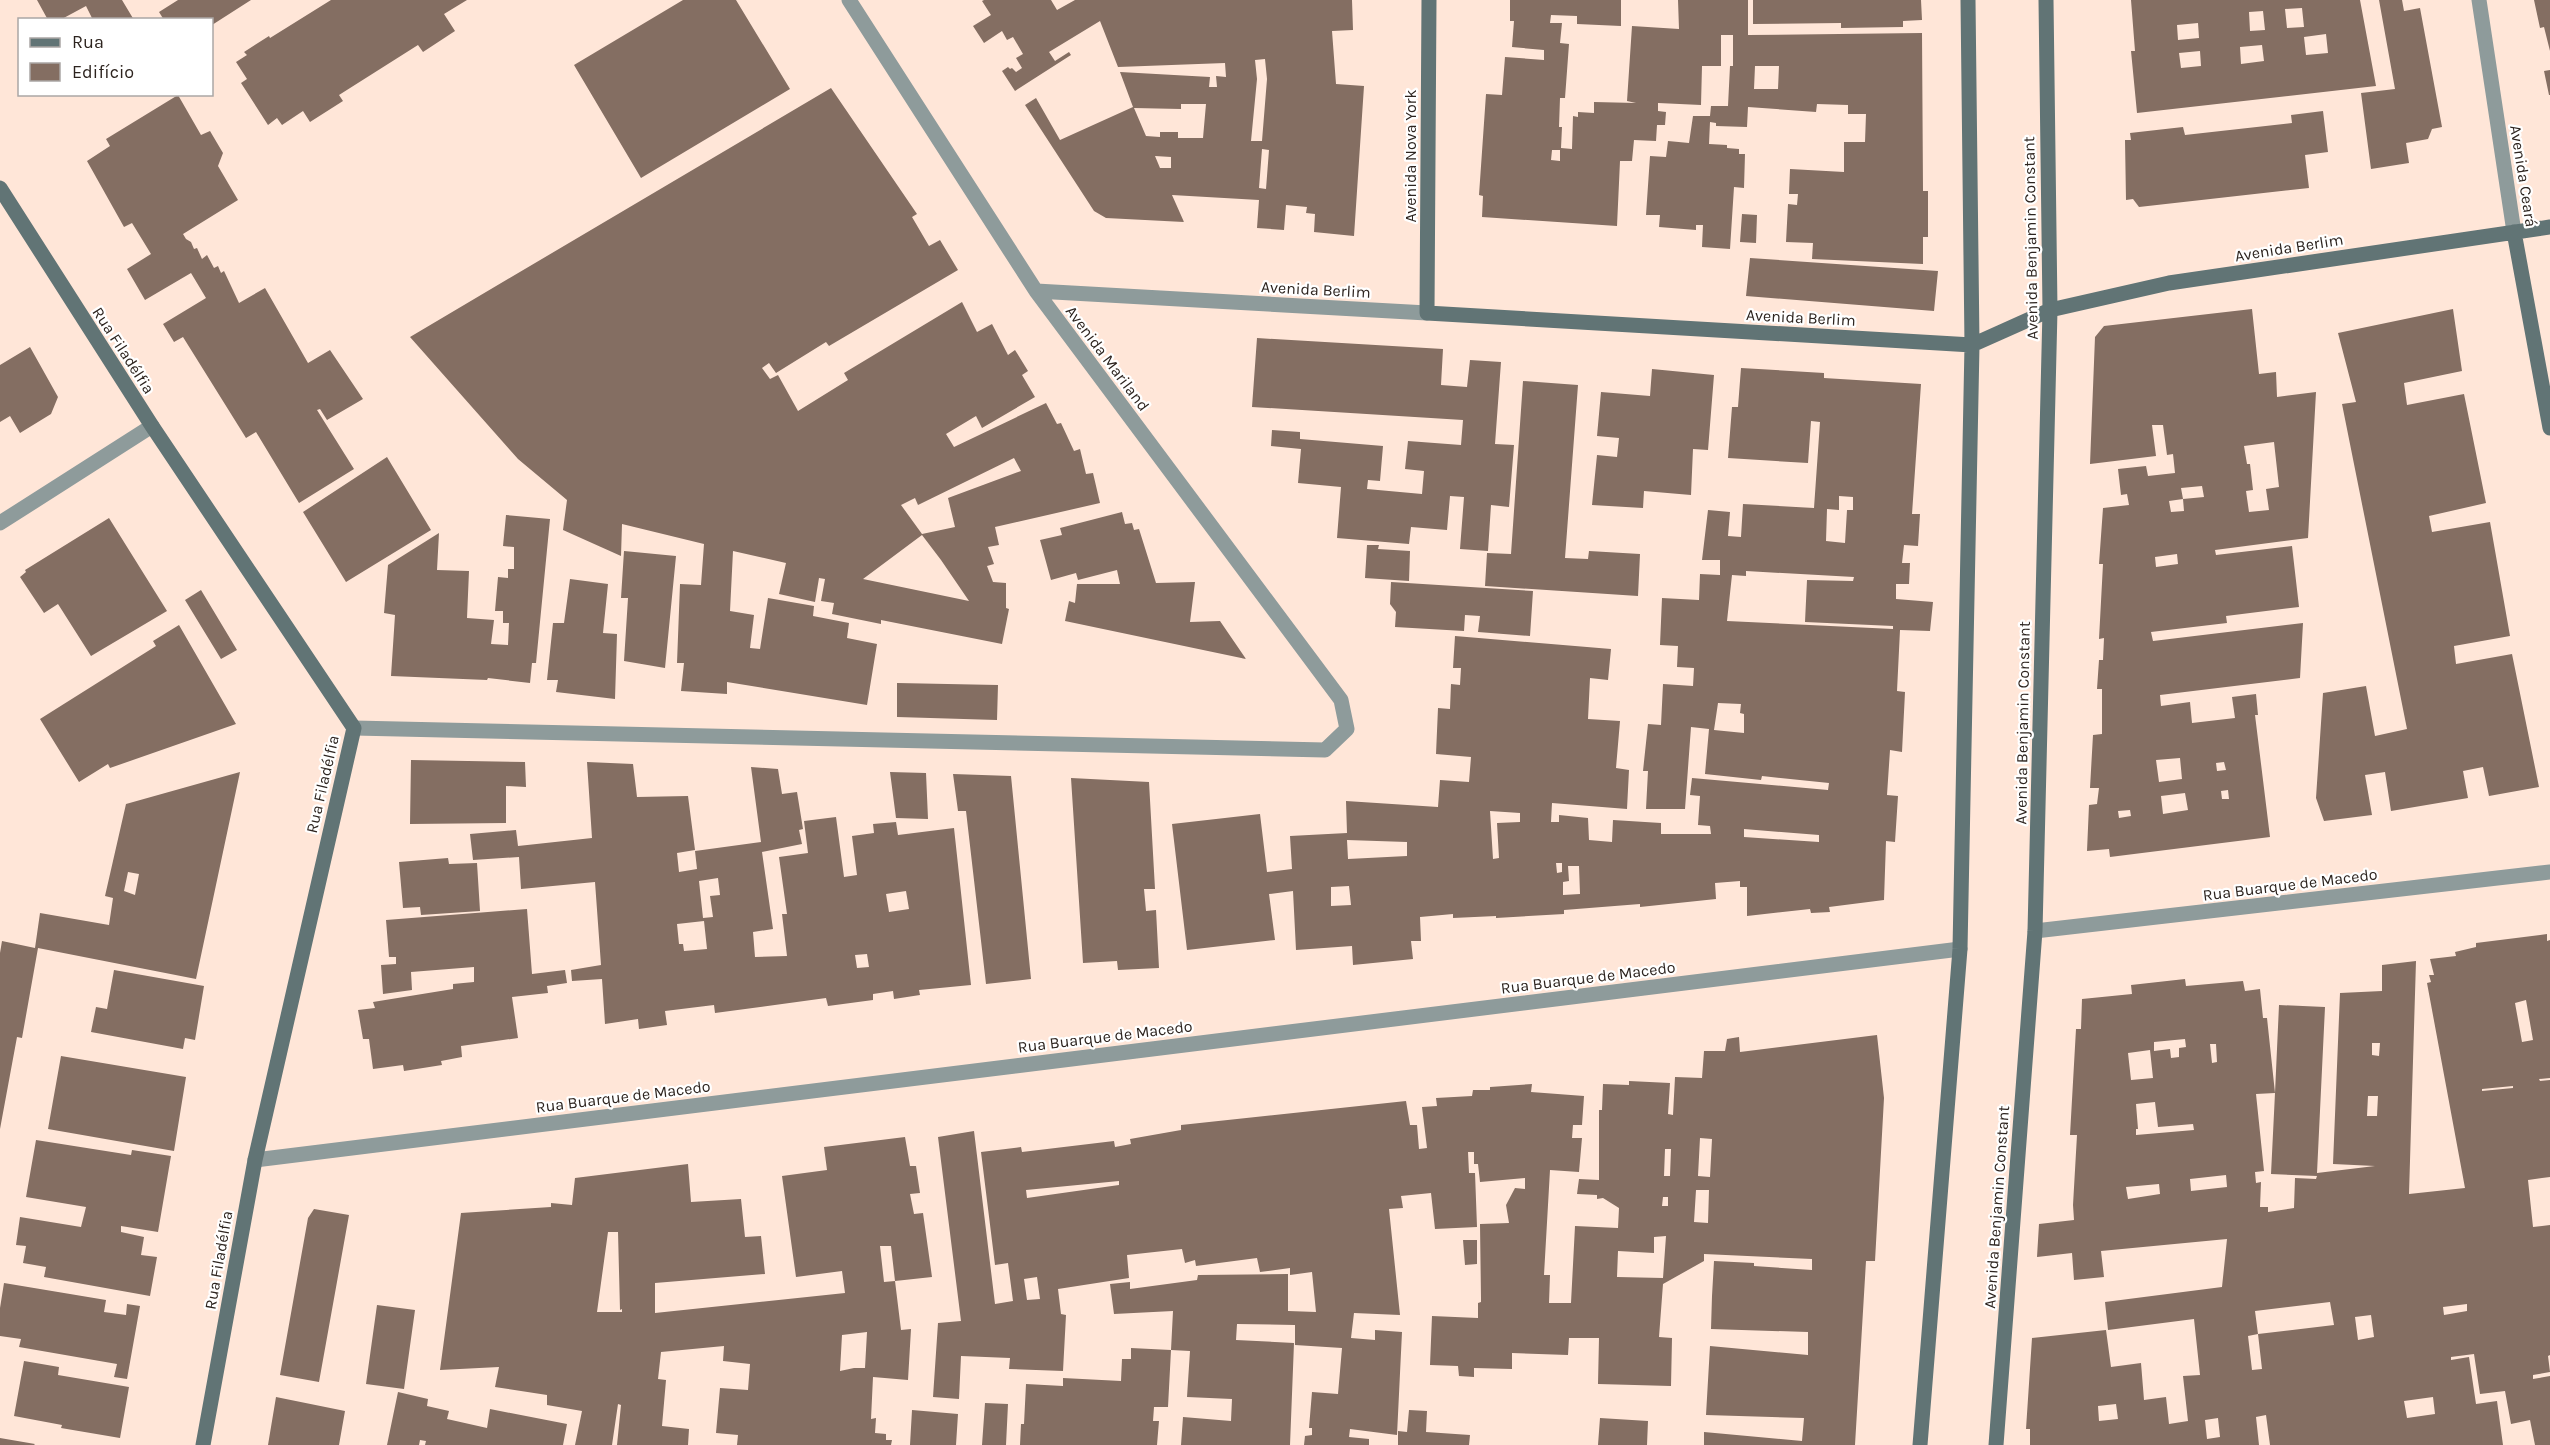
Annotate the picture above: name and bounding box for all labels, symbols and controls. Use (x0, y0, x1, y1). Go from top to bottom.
legend (18, 18, 213, 96)
text: Rua (72, 31, 104, 53)
text: Edifício (72, 61, 134, 83)
street label: Avenida Nova York (1401, 89, 1420, 223)
street label: Avenida Ceará (2506, 124, 2541, 228)
street label: Avenida Benjamin Constant (2019, 136, 2042, 340)
street label: Avenida Berlim (2233, 230, 2345, 265)
street label: Avenida Berlim (1261, 277, 1371, 302)
street label: Avenida Mariland (1062, 302, 1153, 415)
street label: Rua Filadélfia (88, 303, 159, 397)
street label: Avenida Berlim (1746, 305, 1856, 330)
street label: Avenida Benjamin Constant (2011, 621, 2034, 825)
street label: Rua Filadélfia (302, 733, 343, 835)
street label: Rua Buarque de Macedo (2202, 864, 2379, 905)
street label: Rua Buarque de Macedo (1500, 957, 1677, 998)
street label: Rua Buarque de Macedo (1017, 1016, 1194, 1057)
street label: Rua Buarque de Macedo (535, 1076, 712, 1117)
street label: Avenida Benjamin Constant (1980, 1105, 2013, 1309)
street label: Rua Filadélfia (200, 1209, 237, 1311)

